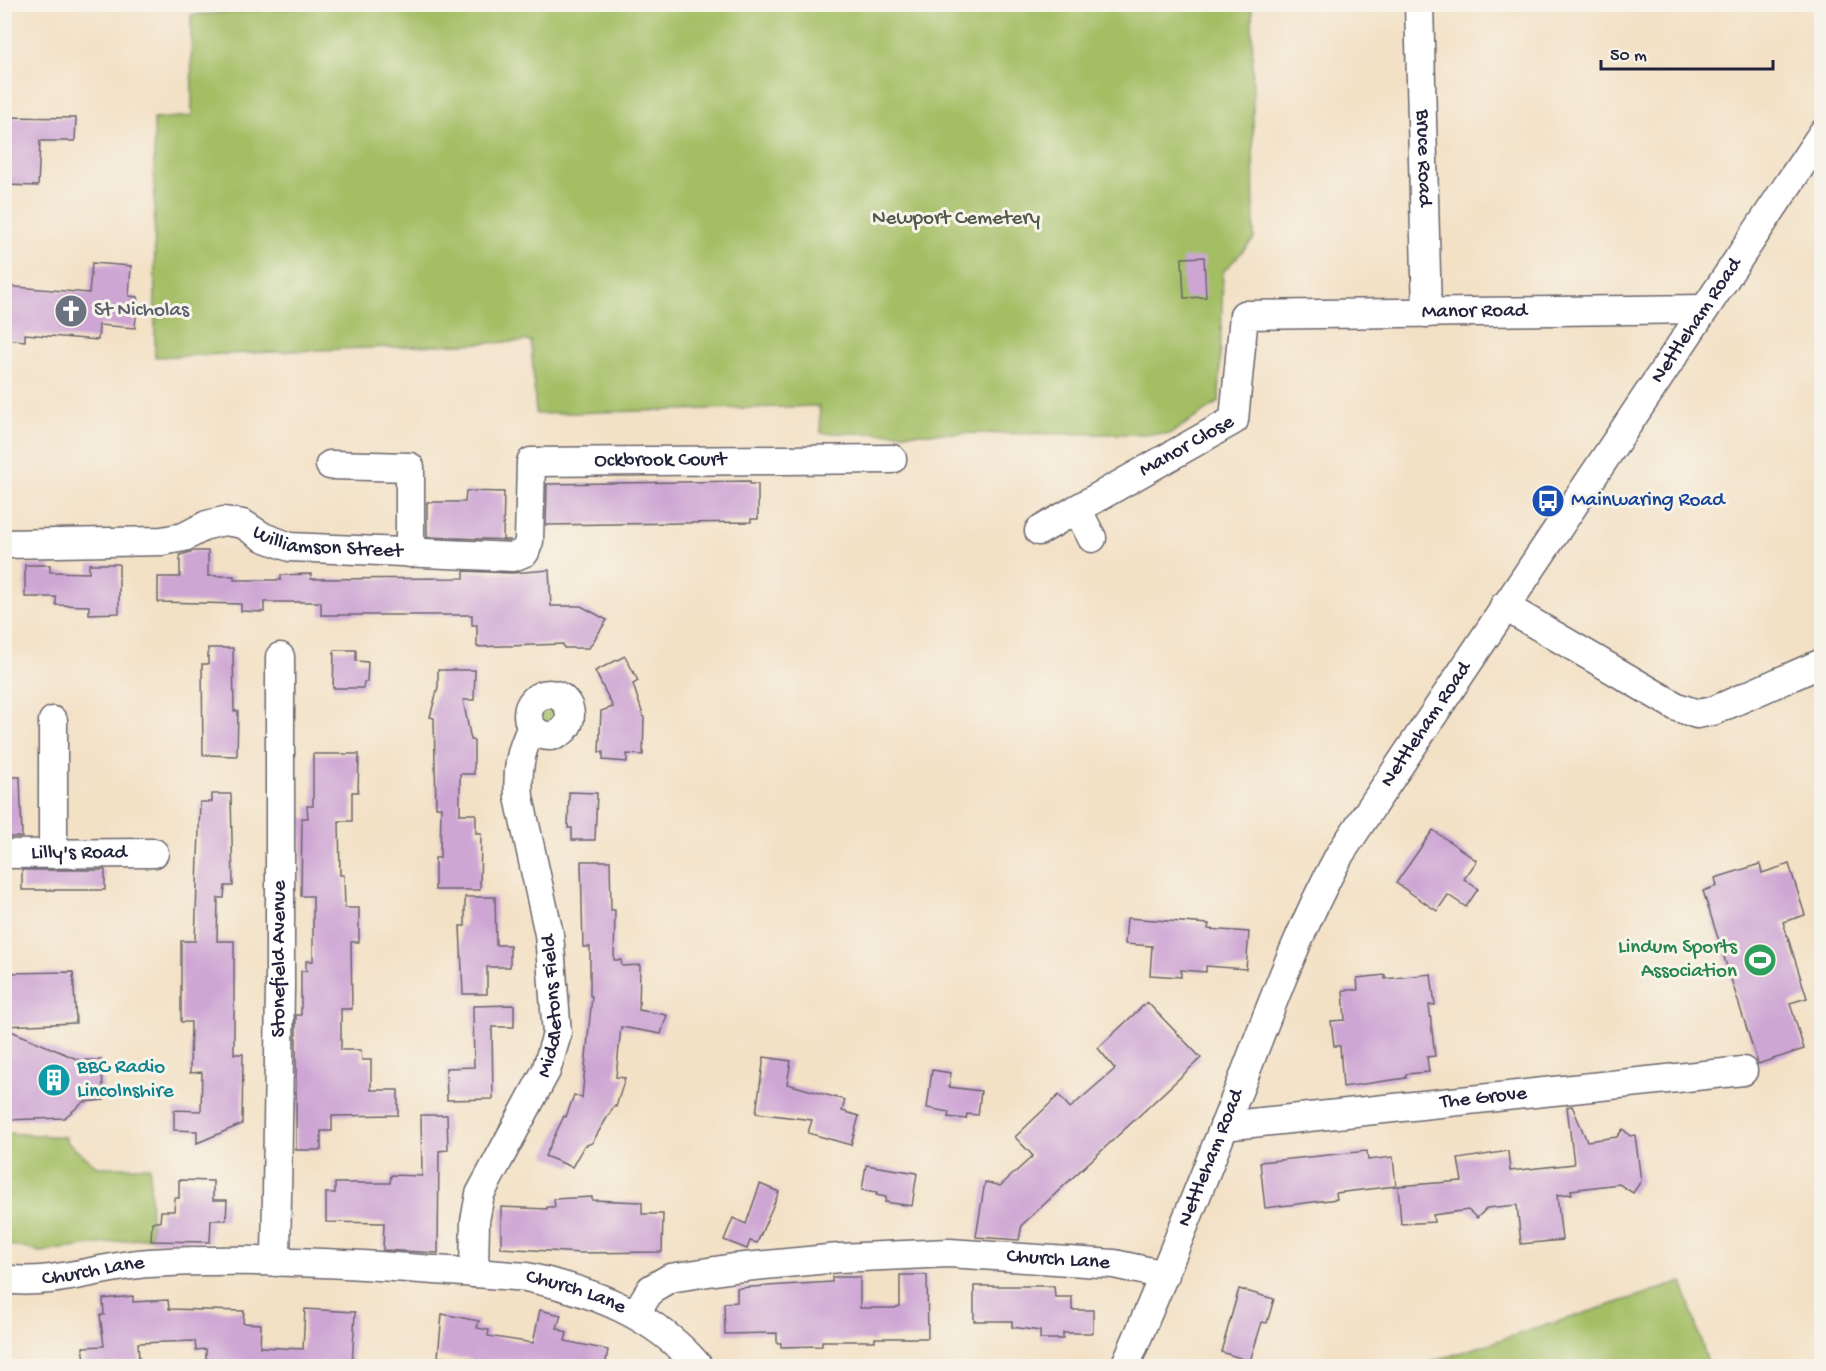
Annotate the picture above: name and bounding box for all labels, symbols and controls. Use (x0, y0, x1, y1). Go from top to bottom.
scale bar (1601, 33, 1774, 71)
text: 50 m (1610, 46, 1647, 67)
street label: Bruce Road (1409, 108, 1437, 208)
park label: Newport Cemetery (872, 207, 1040, 232)
street label: Nettleham Road (1646, 252, 1749, 389)
church icon: St Nicholas (53, 293, 89, 329)
place label: St Nicholas (94, 299, 190, 324)
street label: Manor Road (1421, 299, 1529, 325)
street label: Manor Close (1135, 409, 1240, 483)
street label: Ockbrook Court (594, 448, 729, 474)
bus stop icon: Mainwaring Road (1530, 483, 1566, 519)
place label: Mainwaring Road (1571, 489, 1726, 514)
street label: Williamson Street (247, 520, 405, 565)
street label: Nettleham Road (1375, 656, 1478, 792)
street label: Lilly's Road (31, 841, 129, 866)
street label: Stonefield Avenue (267, 879, 293, 1038)
street label: Middletons Field (532, 932, 570, 1081)
place label: Lindum Sports Association (1618, 936, 1738, 985)
sports icon: Lindum Sports Association (1742, 942, 1778, 978)
place label: BBC Radio Lincolnshire (76, 1056, 175, 1105)
building icon: BBC Radio Lincolnshire (36, 1062, 72, 1098)
street label: The Grove (1438, 1081, 1529, 1116)
street label: Nettleham Road (1172, 1084, 1251, 1231)
street label: Church Lane (1006, 1244, 1112, 1276)
street label: Church Lane (41, 1251, 147, 1292)
street label: Church Lane (524, 1265, 631, 1321)

